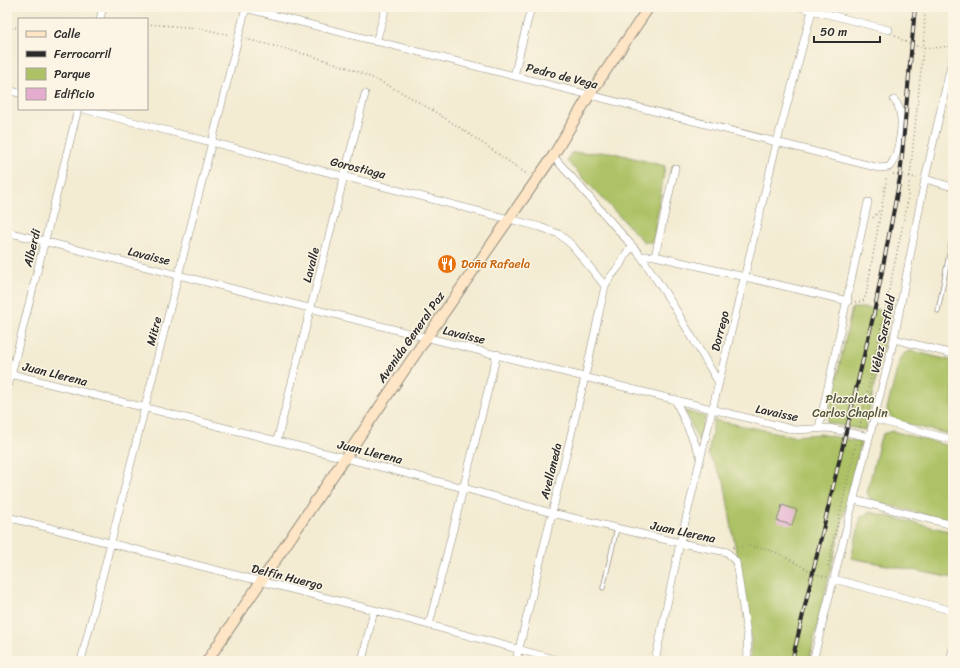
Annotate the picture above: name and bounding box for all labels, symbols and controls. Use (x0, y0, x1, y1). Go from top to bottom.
legend (18, 18, 148, 110)
scale bar (814, 18, 880, 44)
text: 50 m (820, 21, 847, 43)
text: Calle (54, 23, 81, 45)
text: Ferrocarril (54, 43, 112, 65)
street label: Pedro de Vega (524, 56, 601, 96)
text: Parque (54, 63, 91, 85)
text: Edificio (54, 83, 94, 105)
street label: Gorostiaga (328, 151, 389, 186)
street label: Alberdi (16, 226, 47, 270)
street label: Lavaisse (125, 240, 173, 272)
street label: Lavalle (296, 245, 326, 285)
restaurant icon: Doña Rafaela (436, 253, 458, 275)
place label: Doña Rafaela (461, 253, 530, 275)
street label: Avenida General Paz (371, 286, 451, 388)
street label: Vélez Sarsfield (864, 292, 902, 375)
street label: Dorrego (704, 308, 736, 354)
street label: Mitre (140, 314, 168, 348)
street label: Lavaisse (440, 319, 488, 351)
street label: Juan Llerena (19, 355, 91, 393)
park label: Plazoleta Carlos Chaplin (812, 388, 888, 424)
street label: Lavaisse (754, 398, 800, 428)
street label: Juan Llerena (334, 433, 406, 471)
street label: Avellaneda (533, 441, 569, 502)
street label: Juan Llerena (647, 514, 719, 550)
street label: Delfín Huergo (249, 558, 325, 597)

